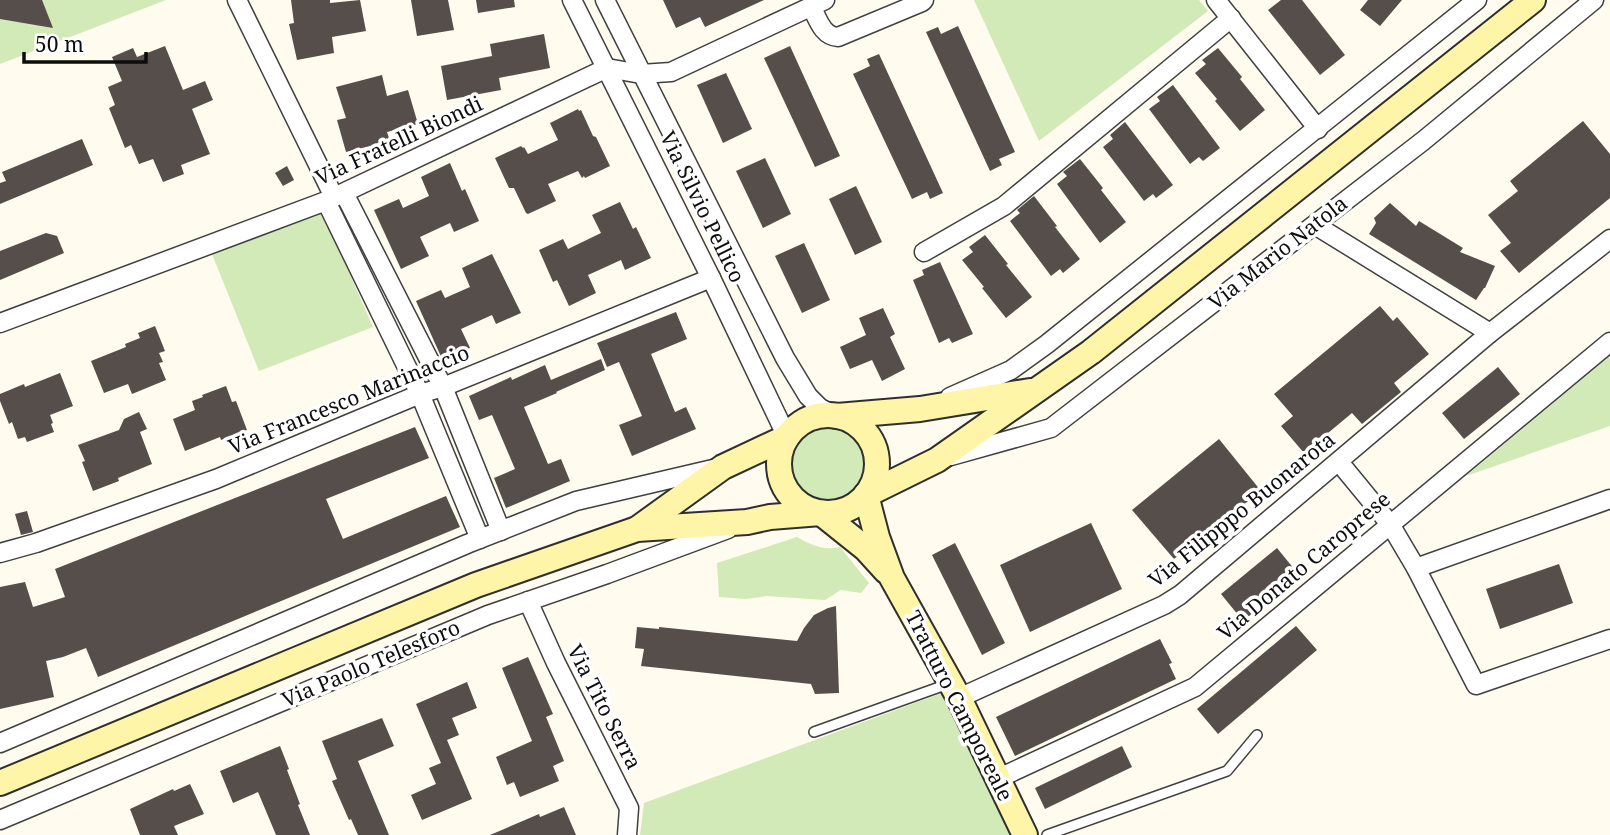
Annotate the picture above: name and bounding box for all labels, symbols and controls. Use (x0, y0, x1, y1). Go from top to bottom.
scale bar (24, 21, 147, 65)
text: 50 m (35, 30, 84, 58)
street label: Via Fratelli Biondi (310, 89, 487, 191)
street label: Via Silvio Pellico (654, 126, 752, 287)
street label: Via Mario Natola (1202, 189, 1353, 315)
street label: Via Francesco Marinaccio (224, 338, 473, 460)
street label: Via Filipppo Buonarota (1142, 425, 1341, 593)
street label: Via Donato Caroprese (1211, 485, 1396, 646)
street label: Tratturo Camporeale (900, 606, 1020, 805)
street label: Via Paolo Telesforo (277, 613, 464, 713)
street label: Via Tito Serra (561, 639, 648, 774)

